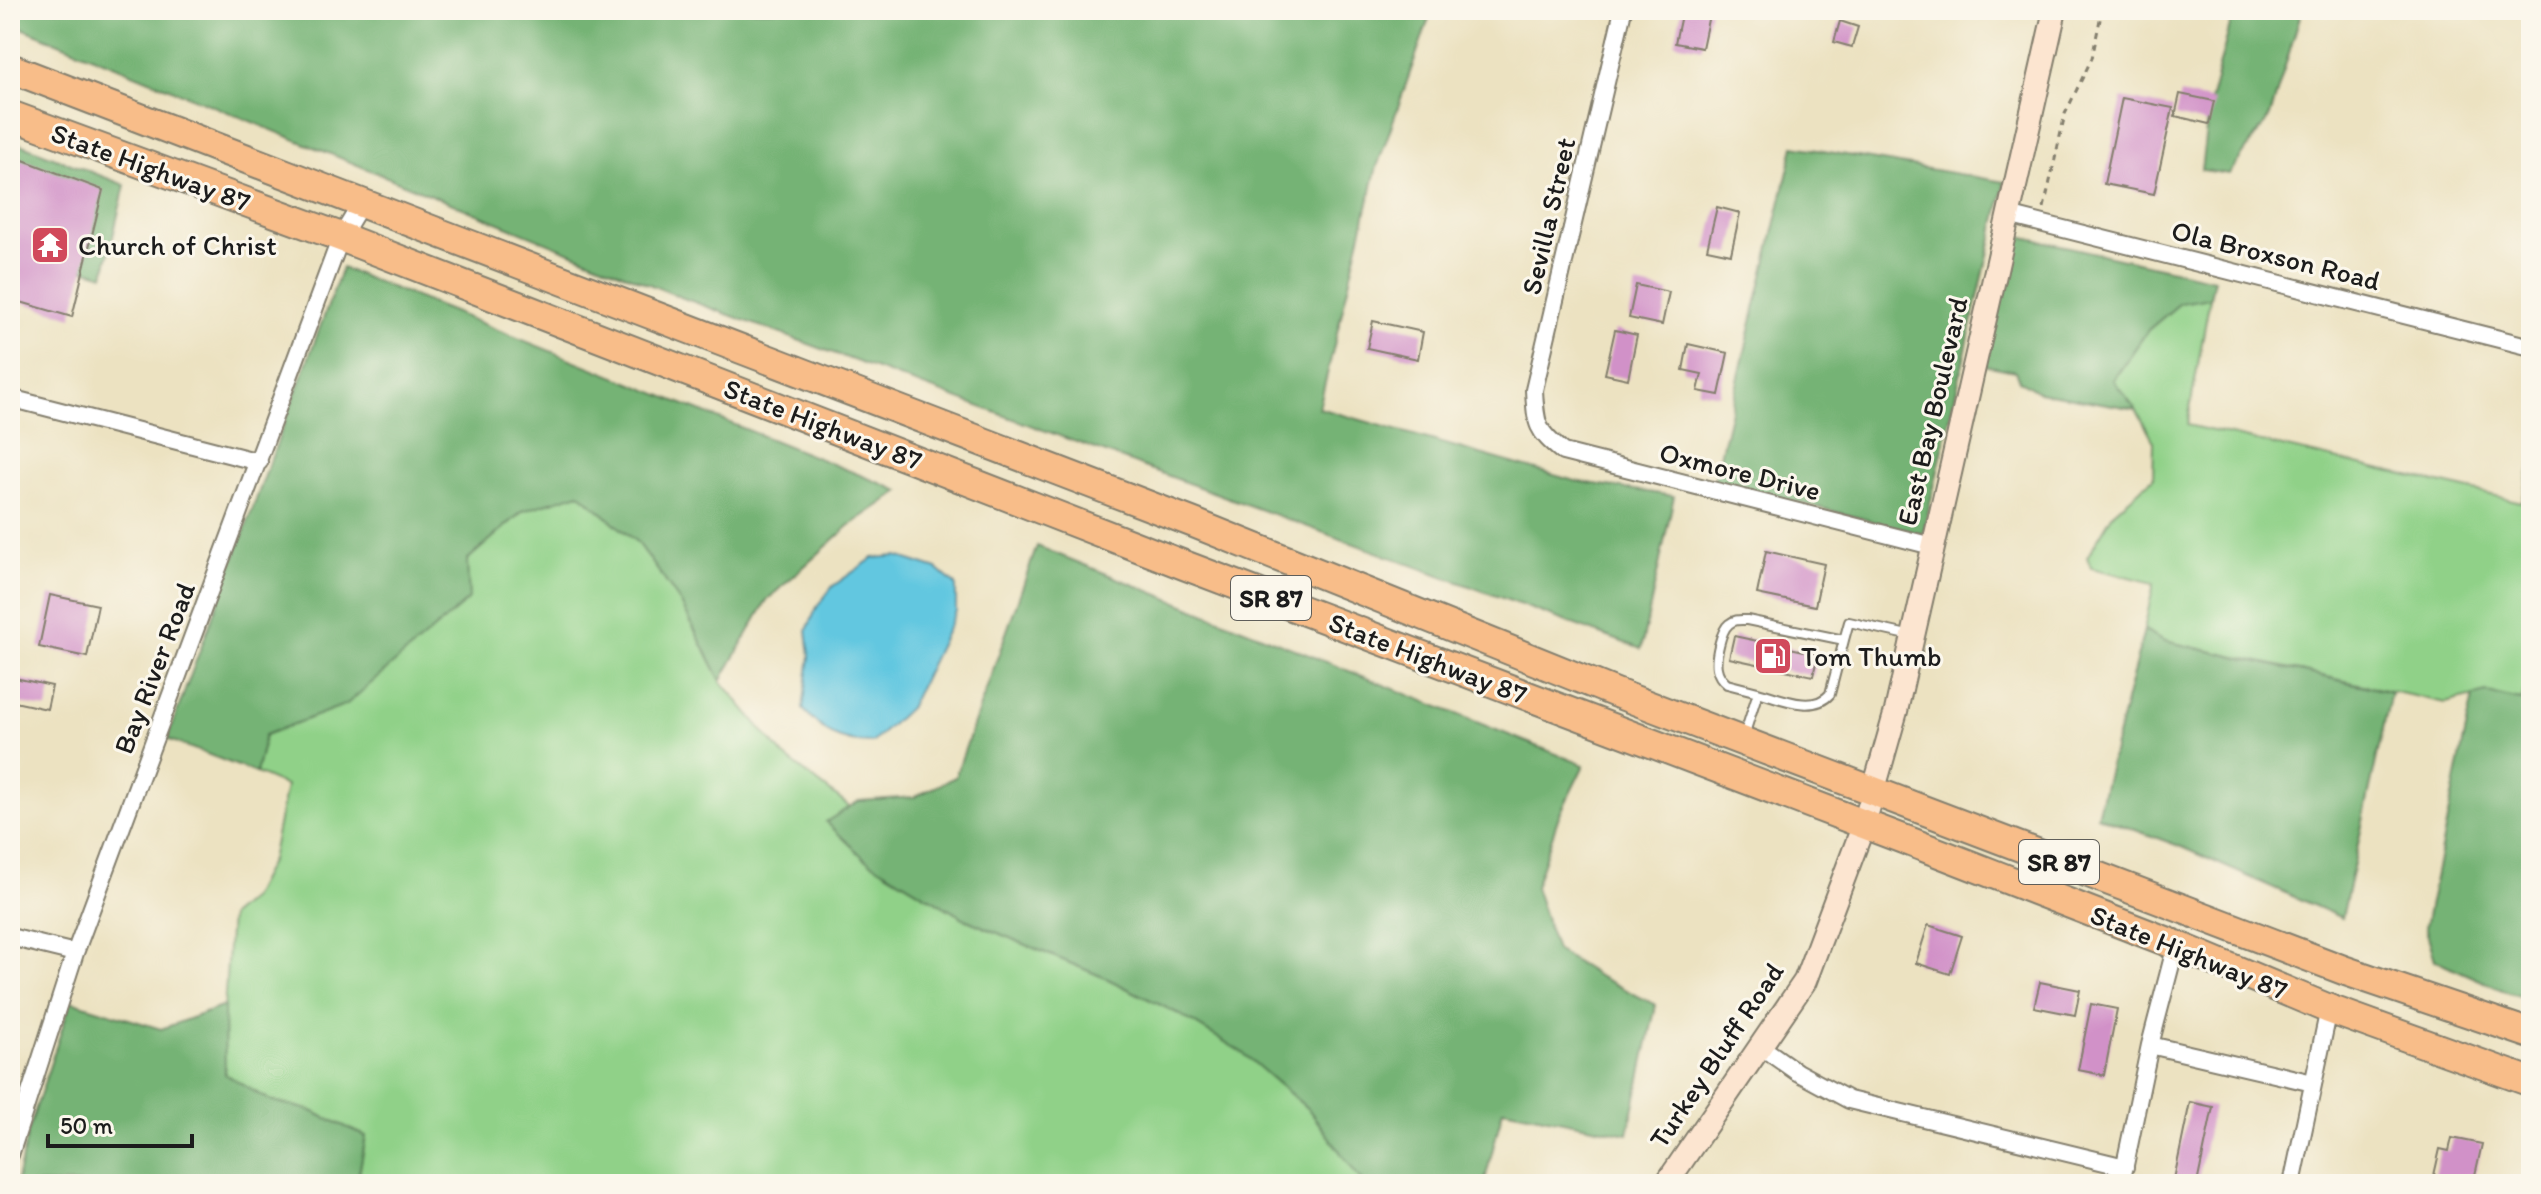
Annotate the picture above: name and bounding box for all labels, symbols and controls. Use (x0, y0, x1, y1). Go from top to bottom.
street label: State Highway 87 (47, 115, 255, 219)
street label: Sevilla Street (1513, 134, 1583, 298)
street label: Ola Broxson Road (2168, 213, 2384, 297)
temple icon: Church of Christ (29, 224, 71, 266)
place label: Church of Christ (78, 228, 277, 262)
street label: East Bay Boulevard (1889, 293, 1975, 529)
street label: State Highway 87 (719, 371, 927, 477)
street label: Oxmore Drive (1656, 435, 1824, 507)
road number: SR 87 (1231, 576, 1311, 620)
street label: Bay River Road (106, 577, 203, 759)
street label: State Highway 87 (1324, 605, 1532, 711)
fuel station icon: Tom Thumb (1752, 635, 1794, 677)
place label: Tom Thumb (1801, 639, 1942, 673)
road number: SR 87 (2019, 840, 2099, 884)
street label: State Highway 87 (2086, 897, 2292, 1007)
street label: Turkey Bluff Road (1641, 955, 1791, 1154)
scale bar (48, 1098, 192, 1148)
text: 50 m (60, 1111, 113, 1140)

